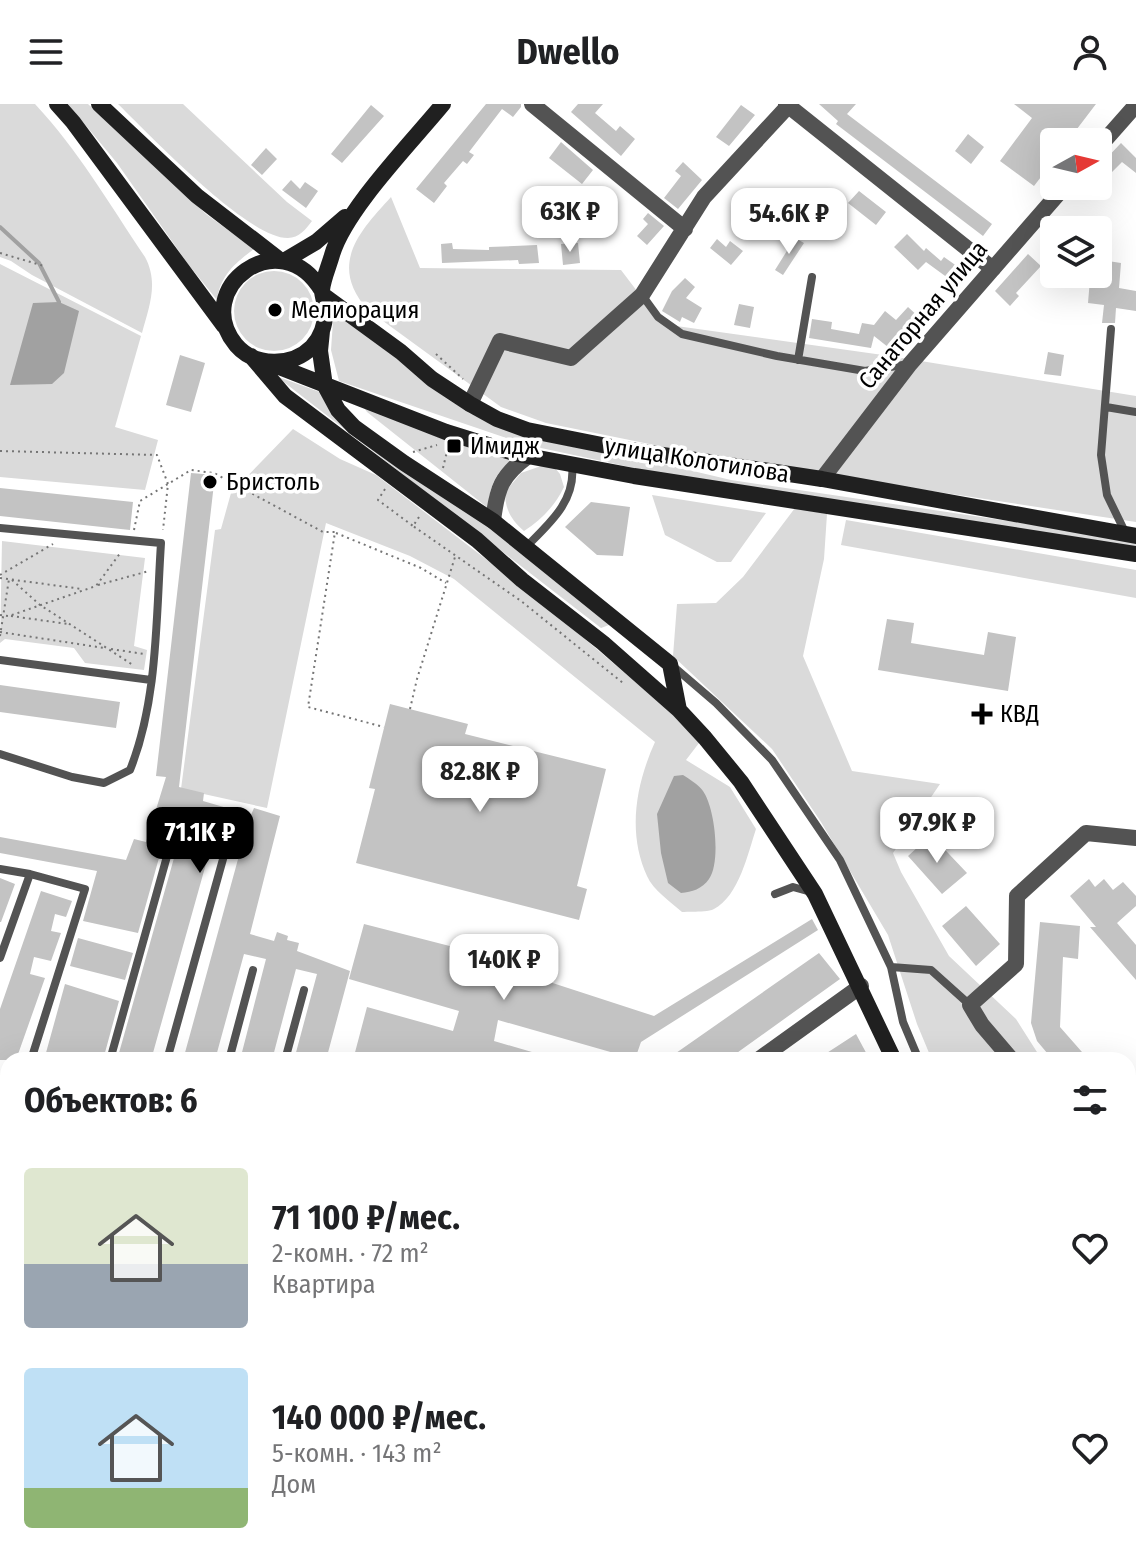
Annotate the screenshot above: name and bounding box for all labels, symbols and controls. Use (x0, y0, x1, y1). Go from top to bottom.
icon: menu (24, 30, 68, 74)
text: Dwello (516, 30, 620, 74)
icon: person (1068, 30, 1112, 74)
north arrow (1040, 128, 1112, 200)
map controls (1040, 128, 1112, 288)
pin: 63K ₽ (514, 186, 626, 254)
pin: 54.6K ₽ (715, 188, 863, 256)
text: 63K ₽ (540, 196, 600, 227)
text: 54.6K ₽ (749, 198, 829, 229)
button: layers (1040, 216, 1112, 288)
street label: Санаторная улица (853, 235, 993, 395)
place label: Мелиорация (291, 296, 419, 324)
marker: Мелиорация (266, 301, 284, 319)
place label: Имидж (470, 432, 540, 460)
street label: улица Колотилова (603, 432, 791, 488)
marker: Имидж (445, 437, 463, 455)
place label: Бристоль (226, 468, 320, 496)
marker: Бристоль (201, 473, 219, 491)
place label: КВД (1000, 700, 1039, 728)
marker: КВД (971, 703, 993, 725)
pin: 82.8K ₽ (406, 746, 554, 814)
text: 82.8K ₽ (440, 756, 520, 787)
pin: 97.9K ₽ (863, 797, 1011, 865)
pin: 71.1K ₽ (126, 807, 274, 875)
text: 97.9K ₽ (898, 807, 976, 838)
text: 71.1K ₽ (165, 817, 235, 848)
pin: 140K ₽ (439, 934, 569, 1002)
text: 140K ₽ (467, 944, 541, 975)
icon: filters (1068, 1078, 1112, 1122)
text: Объектов: 6 (24, 1080, 198, 1121)
text: 71 100 ₽/мес. (272, 1197, 460, 1238)
icon: home (88, 1200, 184, 1296)
icon: heart (1068, 1226, 1112, 1270)
text: 2-комн. · 72 m² (272, 1238, 429, 1269)
text: Квартира (272, 1269, 376, 1300)
text: 140 000 ₽/мес. (272, 1397, 486, 1438)
icon: home (88, 1400, 184, 1496)
icon: heart (1068, 1426, 1112, 1470)
text: 5-комн. · 143 m² (272, 1438, 442, 1469)
text: Дом (272, 1469, 316, 1500)

